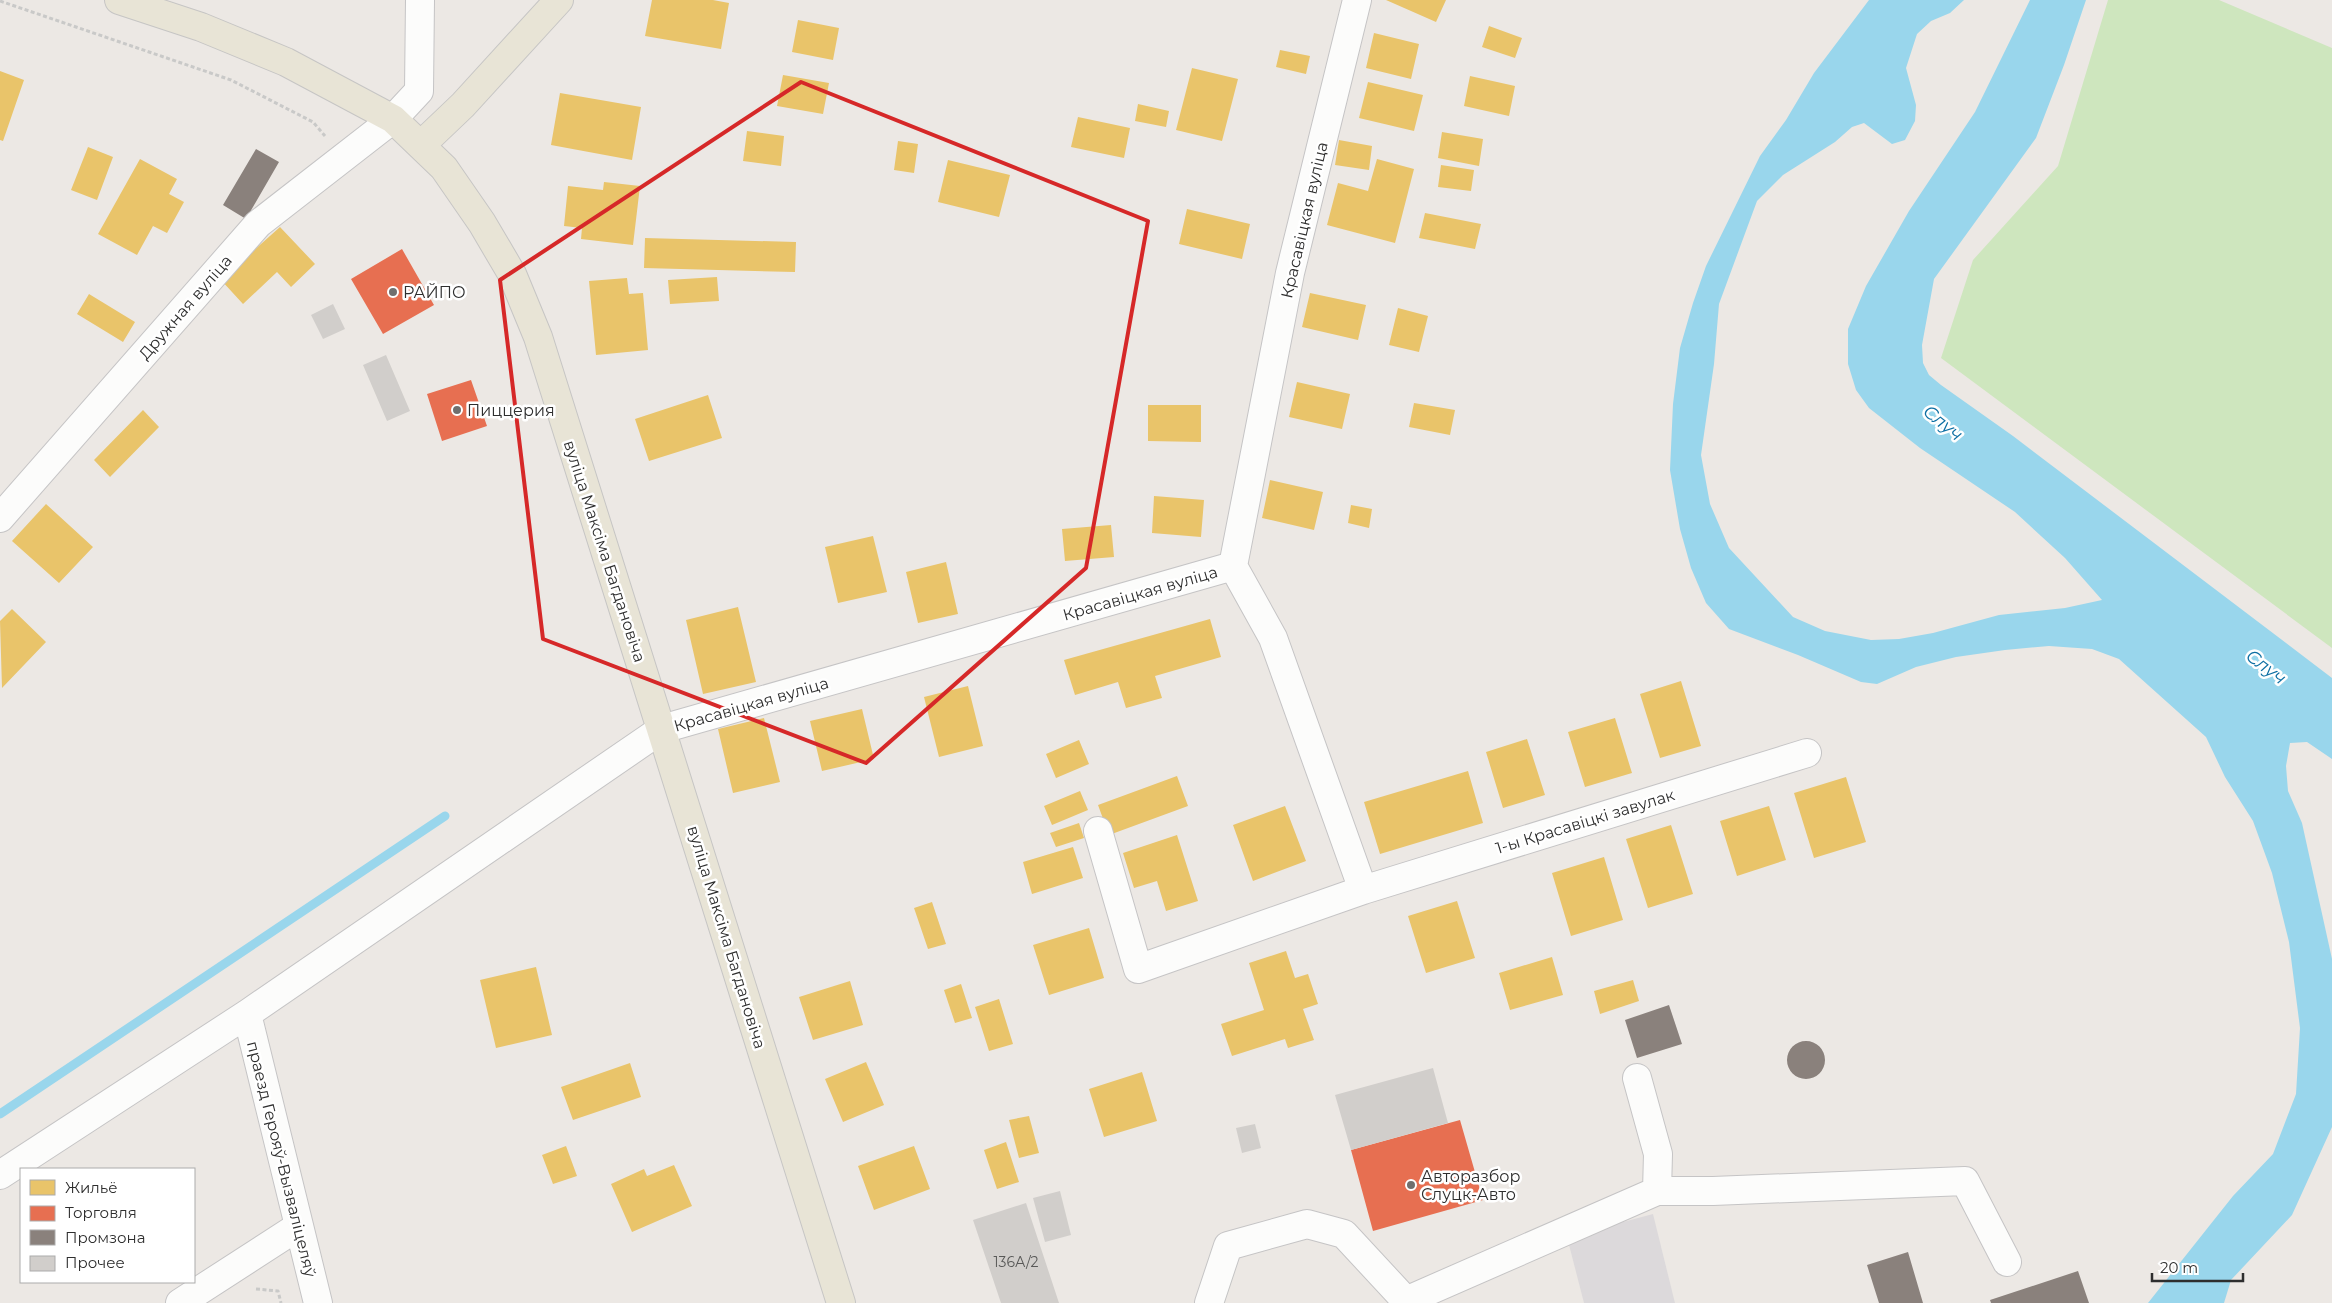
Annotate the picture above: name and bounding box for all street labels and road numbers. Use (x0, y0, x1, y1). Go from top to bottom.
street label: Красавіцкая вуліца (1277, 140, 1332, 300)
street label: Дружная вуліца (135, 251, 236, 363)
street label: вуліца Максіма Багдановіча (560, 438, 649, 665)
street label: Красавіцкая вуліца (1061, 562, 1220, 625)
street label: Красавіцкая вуліца (672, 673, 831, 736)
street label: 1-ы Красавіцкі завулак (1493, 785, 1678, 858)
street label: вуліца Максіма Багдановіча (683, 823, 770, 1051)
street label: праезд Герояў-Вызваліцеляў (243, 1039, 320, 1279)

